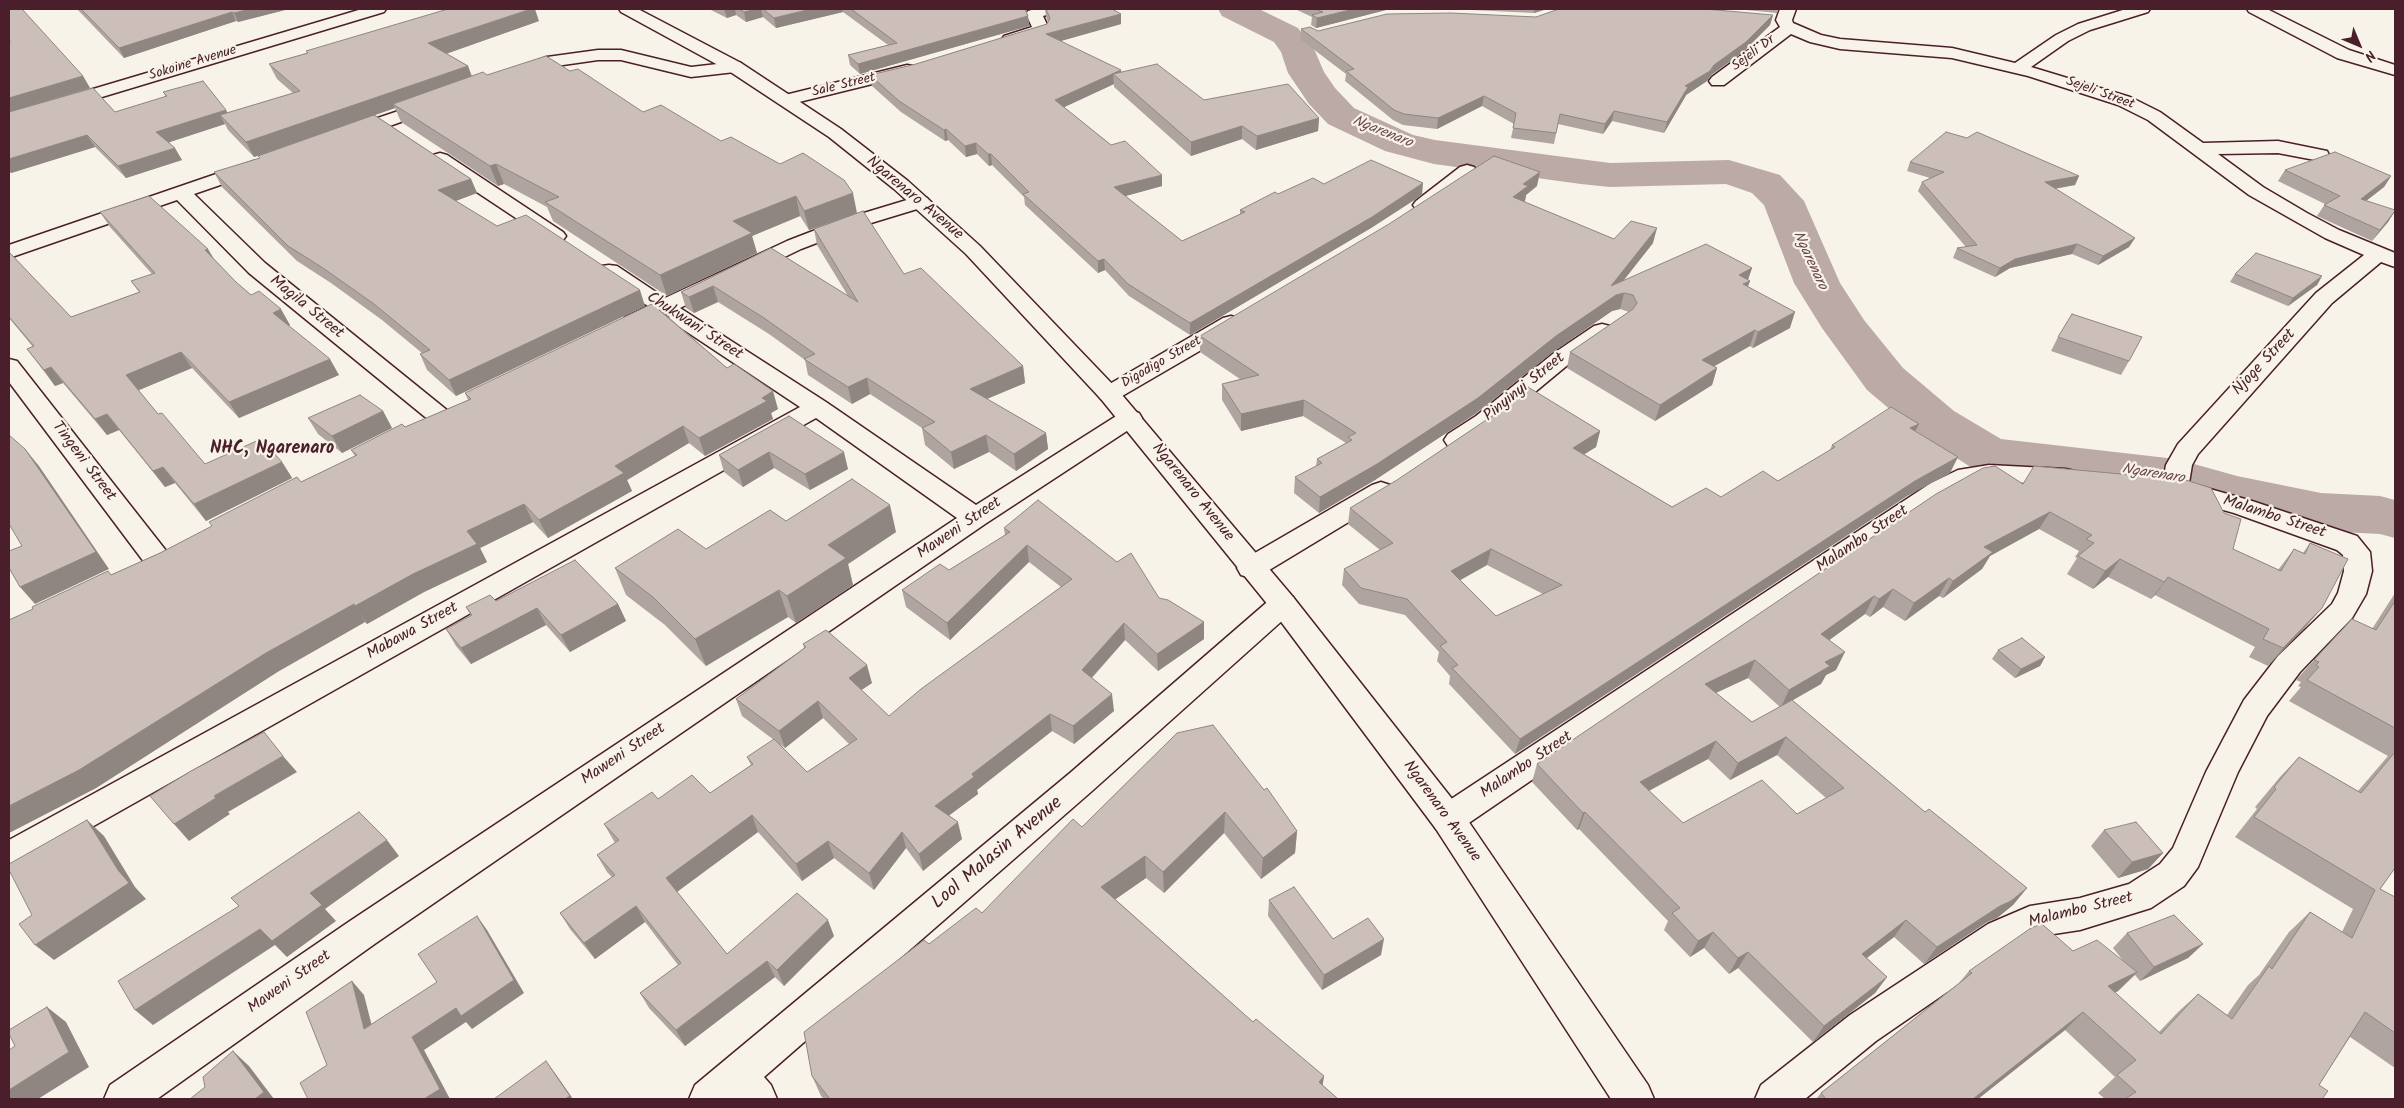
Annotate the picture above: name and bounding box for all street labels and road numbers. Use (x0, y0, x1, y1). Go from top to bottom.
street label: Sejeli Dr (1729, 32, 1779, 76)
street label: Sokoine Avenue (147, 43, 239, 85)
street label: Sale Street (811, 70, 877, 102)
street label: Sejeli Street (2064, 74, 2136, 114)
street label: Ngarenaro Avenue (862, 153, 966, 245)
street label: Magila Street (265, 272, 347, 344)
street label: Chukwani Street (642, 289, 746, 365)
street label: Njoge Street (2229, 326, 2301, 400)
street label: Digodigo Street (1119, 333, 1205, 393)
street label: Pinyinyi Street (1480, 349, 1570, 427)
street label: Tingeni Street (47, 418, 119, 506)
street label: Ngarenaro Avenue (1147, 440, 1237, 546)
street label: Malambo Street (2220, 492, 2328, 544)
street label: Maweni Street (914, 494, 1006, 564)
street label: Malambo Street (1813, 502, 1913, 578)
street label: Mabawa Street (364, 599, 462, 665)
street label: Maweni Street (578, 720, 670, 790)
street label: Malambo Street (1477, 728, 1577, 804)
street label: Ngarenaro Avenue (1398, 758, 1484, 866)
street label: Lool Malasin Avenue (928, 793, 1068, 915)
street label: Malambo Street (2027, 889, 2135, 933)
street label: Maweni Street (245, 947, 335, 1019)

